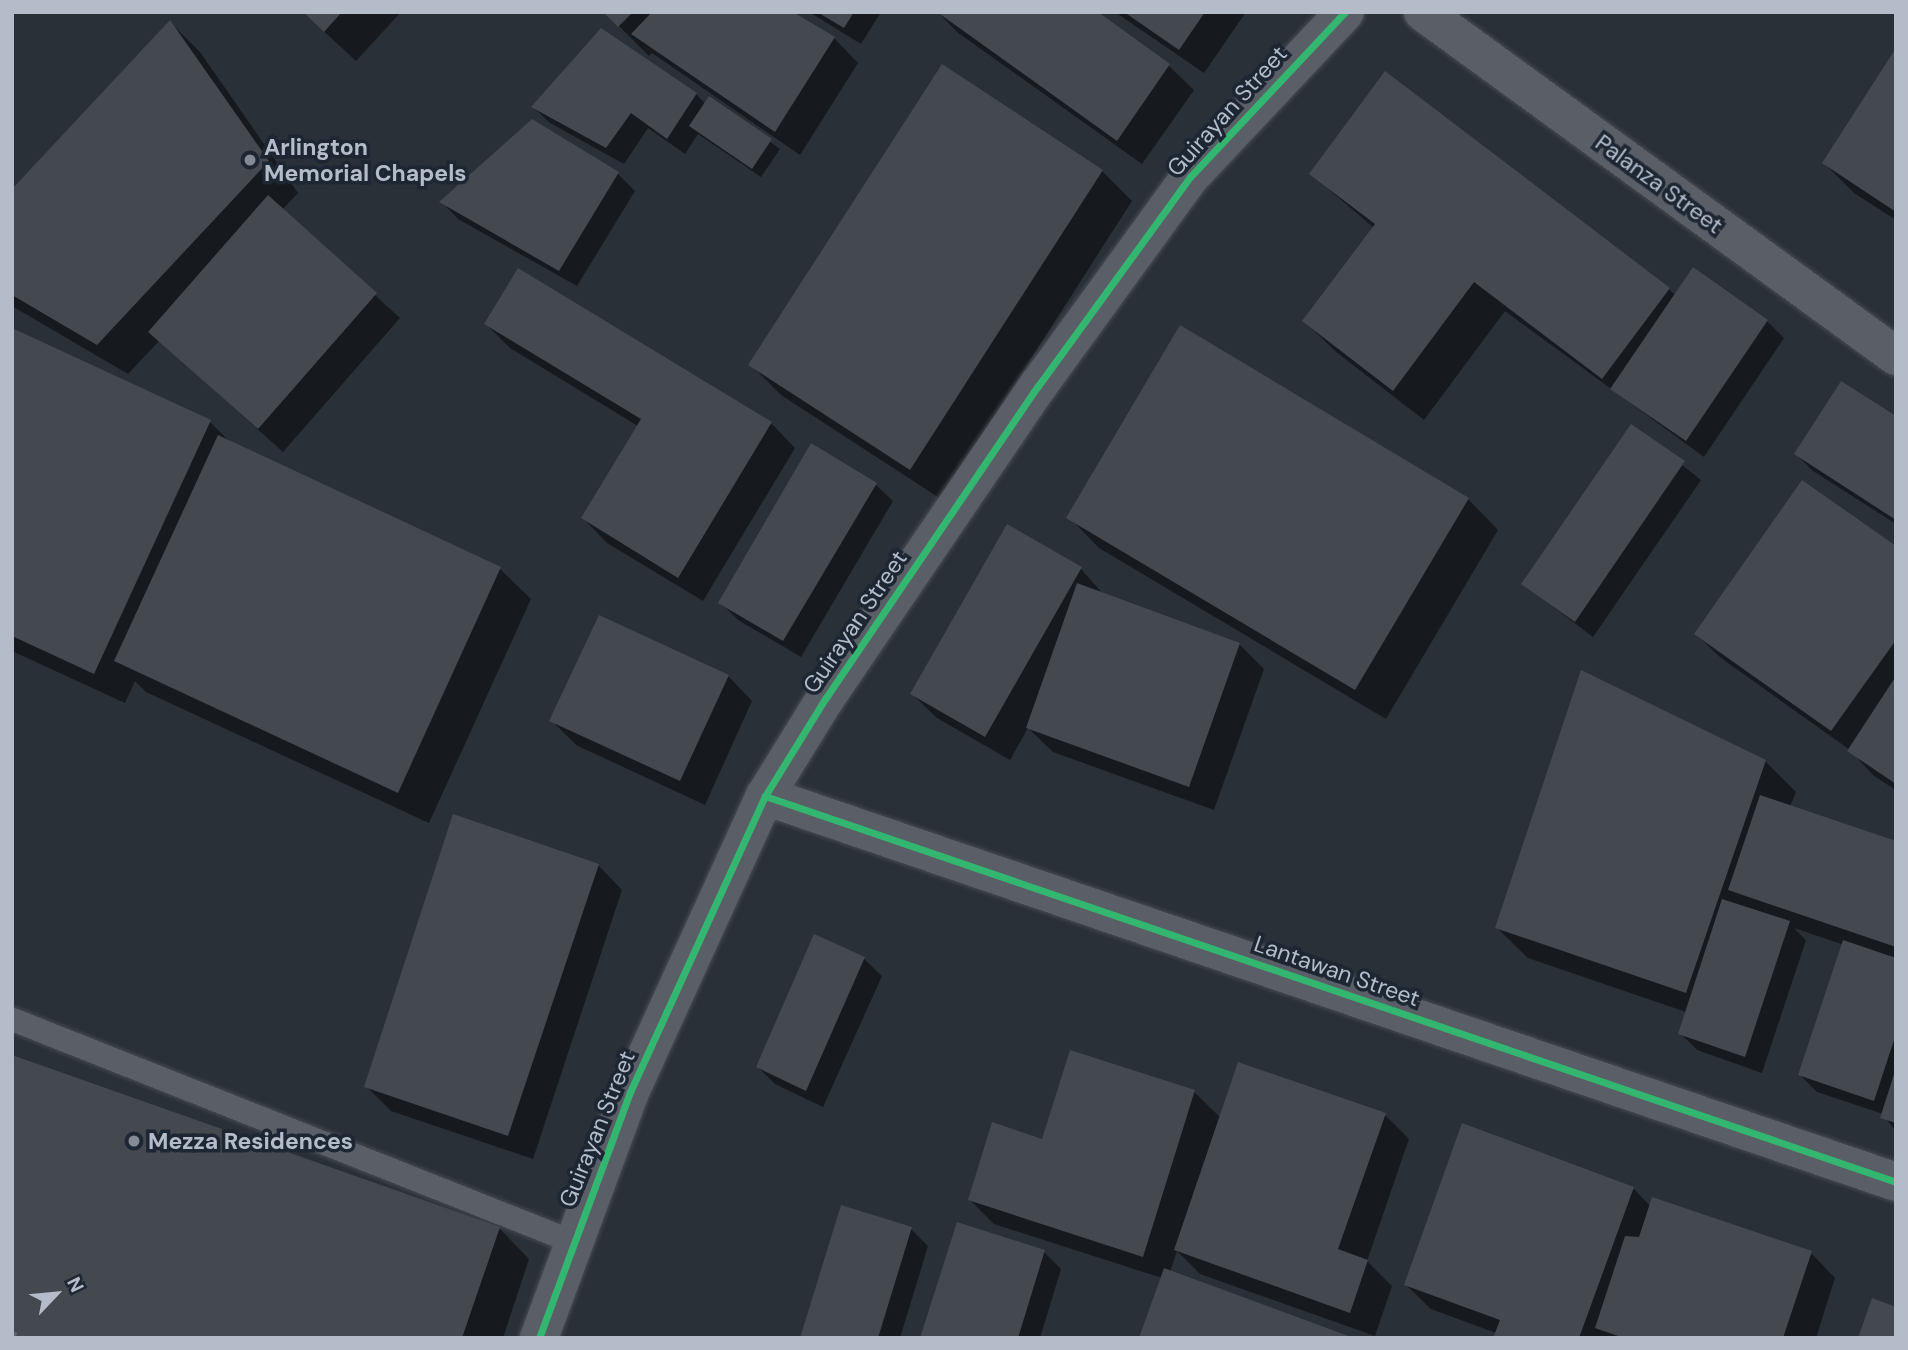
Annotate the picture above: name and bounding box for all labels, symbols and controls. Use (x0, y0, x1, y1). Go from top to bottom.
street label: Guirayan Street (1161, 40, 1293, 182)
street label: Palanza Street (1590, 129, 1728, 239)
place label: Arlington Memorial Chapels (264, 133, 467, 187)
marker: Arlington Memorial Chapels (242, 152, 258, 168)
street label: Guirayan Street (797, 546, 913, 698)
street label: Lantawan Street (1251, 930, 1423, 1012)
street label: Guirayan Street (553, 1047, 641, 1211)
place label: Mezza Residences (148, 1127, 353, 1155)
marker: Mezza Residences (126, 1133, 142, 1149)
north arrow (21, 1259, 91, 1329)
text: N (61, 1273, 90, 1296)

